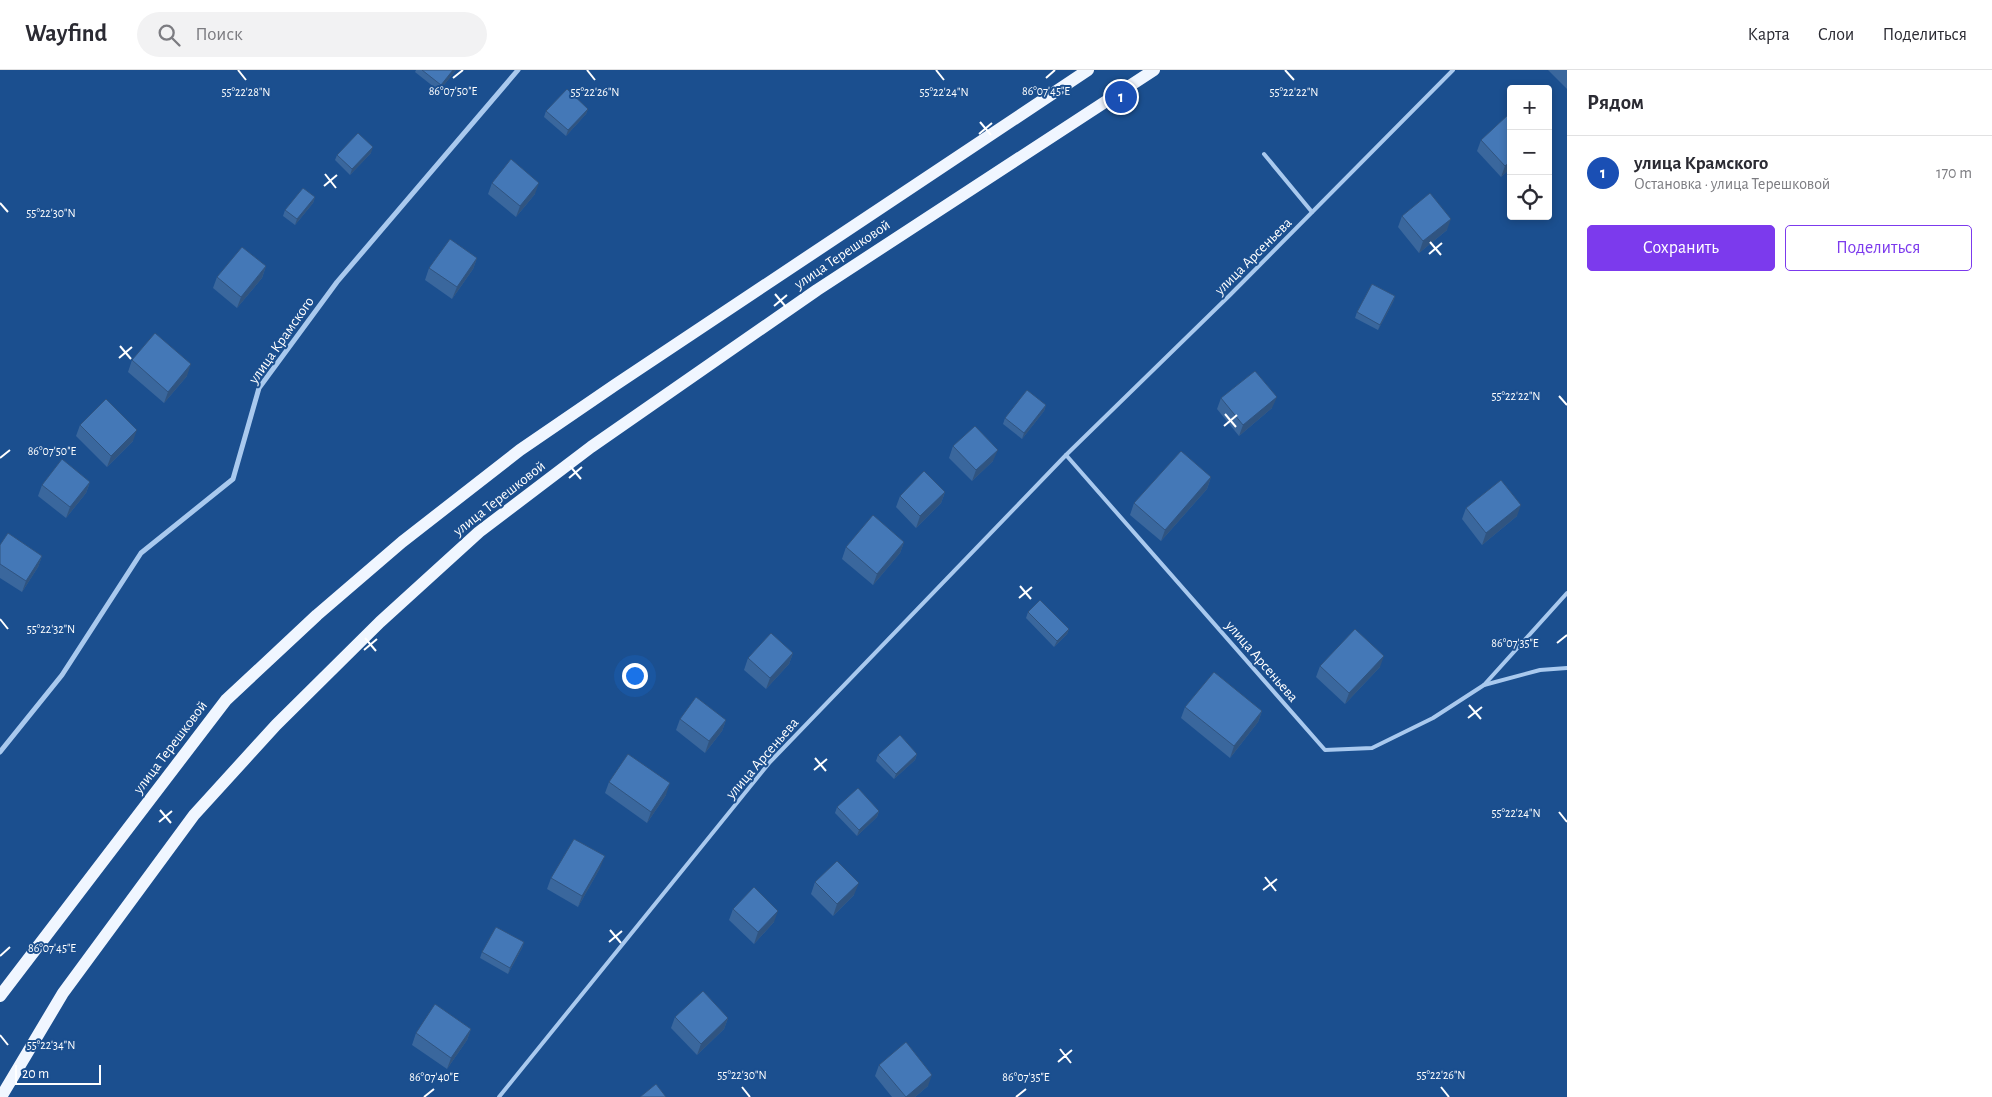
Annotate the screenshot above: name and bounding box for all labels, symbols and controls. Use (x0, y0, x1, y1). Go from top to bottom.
search box (137, 12, 487, 57)
icon: search (155, 21, 183, 49)
text: Wayfind (25, 22, 107, 46)
text: Поиск (195, 25, 243, 44)
text: Карта (1748, 26, 1790, 44)
text: Слои (1818, 26, 1854, 44)
text: Поделиться (1882, 26, 1967, 44)
pin: 1 (1105, 78, 1137, 116)
text: 86°07'50"E (429, 85, 478, 97)
text: 86°07'45"E (1022, 85, 1070, 97)
map controls (1507, 85, 1552, 220)
button: + (1507, 85, 1552, 130)
text: 55°22'28"N (221, 86, 271, 98)
text: 55°22'26"N (570, 86, 620, 98)
text: 55°22'24"N (919, 86, 969, 98)
text: 55°22'22"N (1270, 86, 1318, 98)
text: Рядом (1587, 92, 1644, 113)
button: − (1507, 130, 1552, 175)
text: улица Крамского (1634, 154, 1768, 173)
text: 1 (1600, 165, 1606, 181)
text: 170 m (1936, 165, 1972, 181)
button: locate (1507, 175, 1552, 220)
text: Остановка · улица Терешковой (1634, 176, 1830, 192)
text: 55°22'30"N (26, 207, 76, 219)
street label: улица Арсеньева (1211, 215, 1295, 299)
street label: улица Терешковой (791, 217, 893, 292)
button: Сохранить (1587, 225, 1775, 271)
button: Поделиться (1785, 225, 1972, 271)
street label: улица Крамского (245, 294, 317, 387)
text: 55°22'22"N (1492, 390, 1540, 402)
text: 86°07'50"E (28, 445, 77, 457)
street label: улица Терешковой (450, 458, 548, 539)
street label: улица Арсеньева (1222, 617, 1301, 705)
text: 55°22'32"N (27, 623, 75, 635)
text: 86°07'35"E (1491, 637, 1539, 649)
your location (622, 663, 648, 689)
street label: улица Терешковой (130, 698, 210, 797)
street label: улица Арсеньева (723, 715, 802, 803)
text: 55°22'24"N (1491, 807, 1541, 819)
text: 86°07'45"E (28, 942, 76, 954)
text: 55°22'34"N (27, 1039, 75, 1051)
scale bar (15, 1062, 101, 1085)
text: 20 m (22, 1067, 49, 1081)
text: 55°22'30"N (717, 1069, 767, 1081)
text: 55°22'26"N (1416, 1069, 1466, 1081)
text: 86°07'40"E (409, 1071, 459, 1083)
text: 86°07'35"E (1002, 1071, 1050, 1083)

